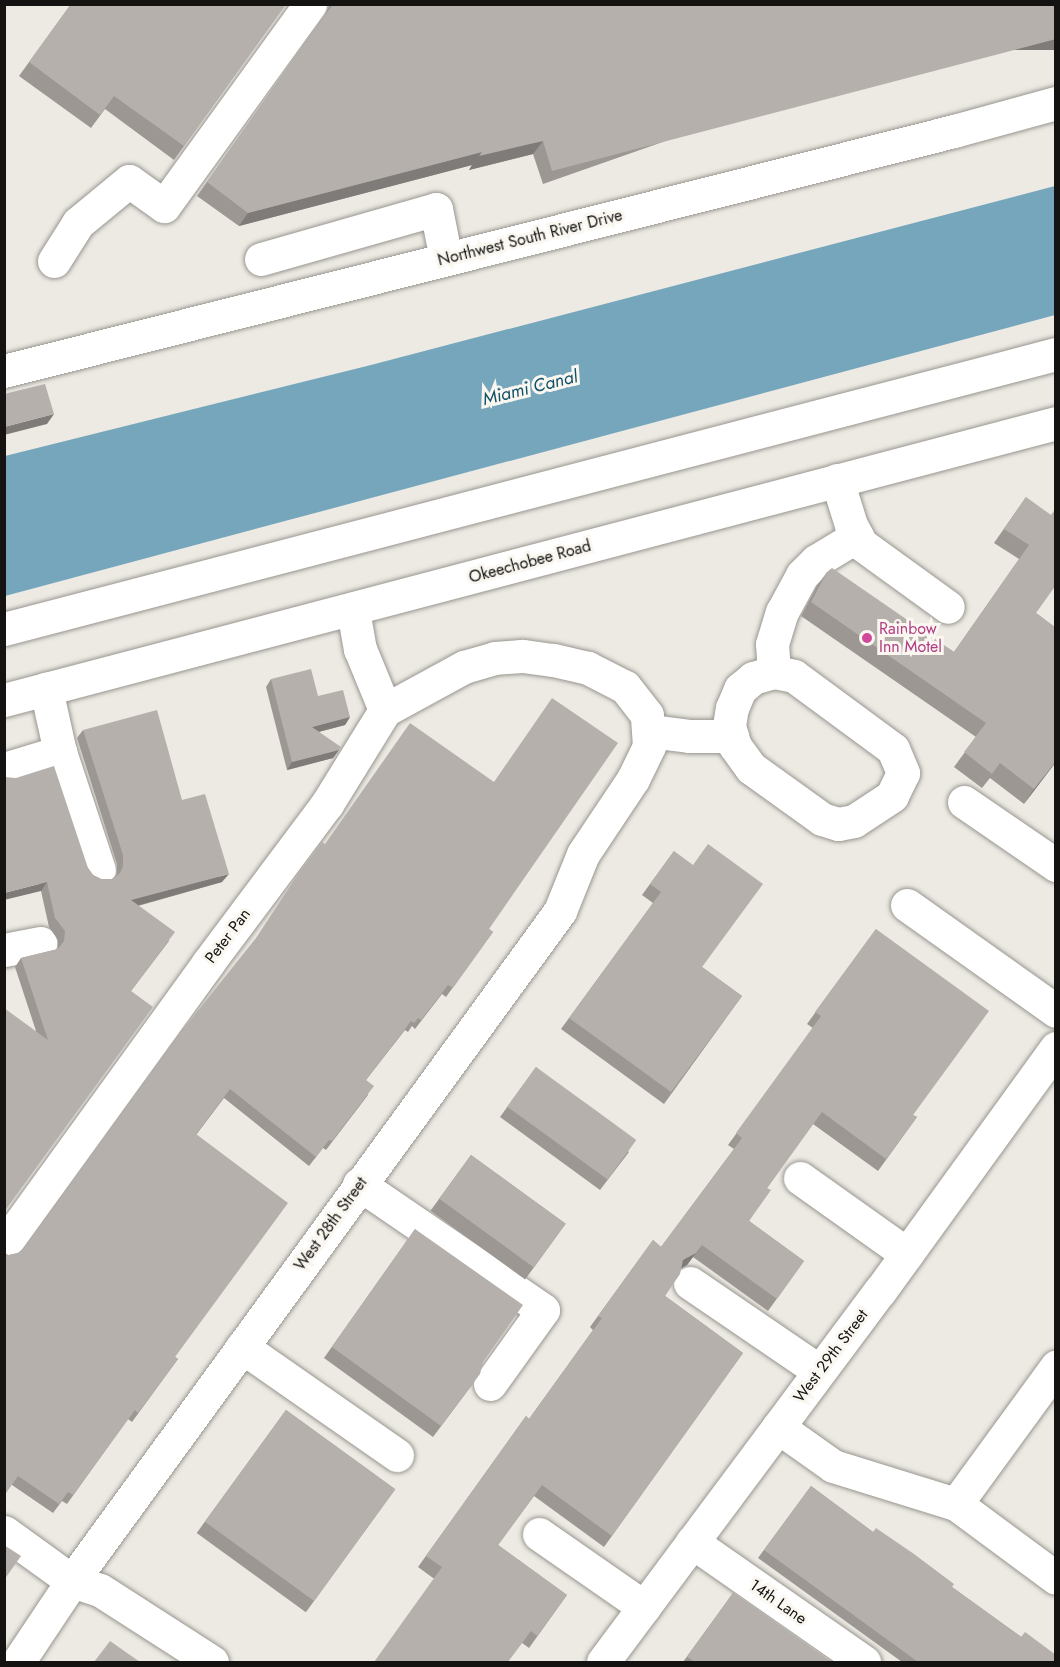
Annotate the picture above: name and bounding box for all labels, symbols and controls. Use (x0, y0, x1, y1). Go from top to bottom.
street label: Northwest South River Drive (436, 206, 624, 270)
water label: Miami Canal (480, 366, 580, 410)
street label: Okeechobee Road (467, 536, 593, 588)
place label: Rainbow Inn Motel (879, 619, 942, 657)
marker: Rainbow Inn Motel (860, 631, 874, 645)
street label: Peter Pan (201, 905, 255, 967)
street label: West 28th Street (291, 1173, 371, 1275)
street label: West 29th Street (790, 1306, 872, 1406)
street label: 14th Lane (746, 1575, 810, 1629)

